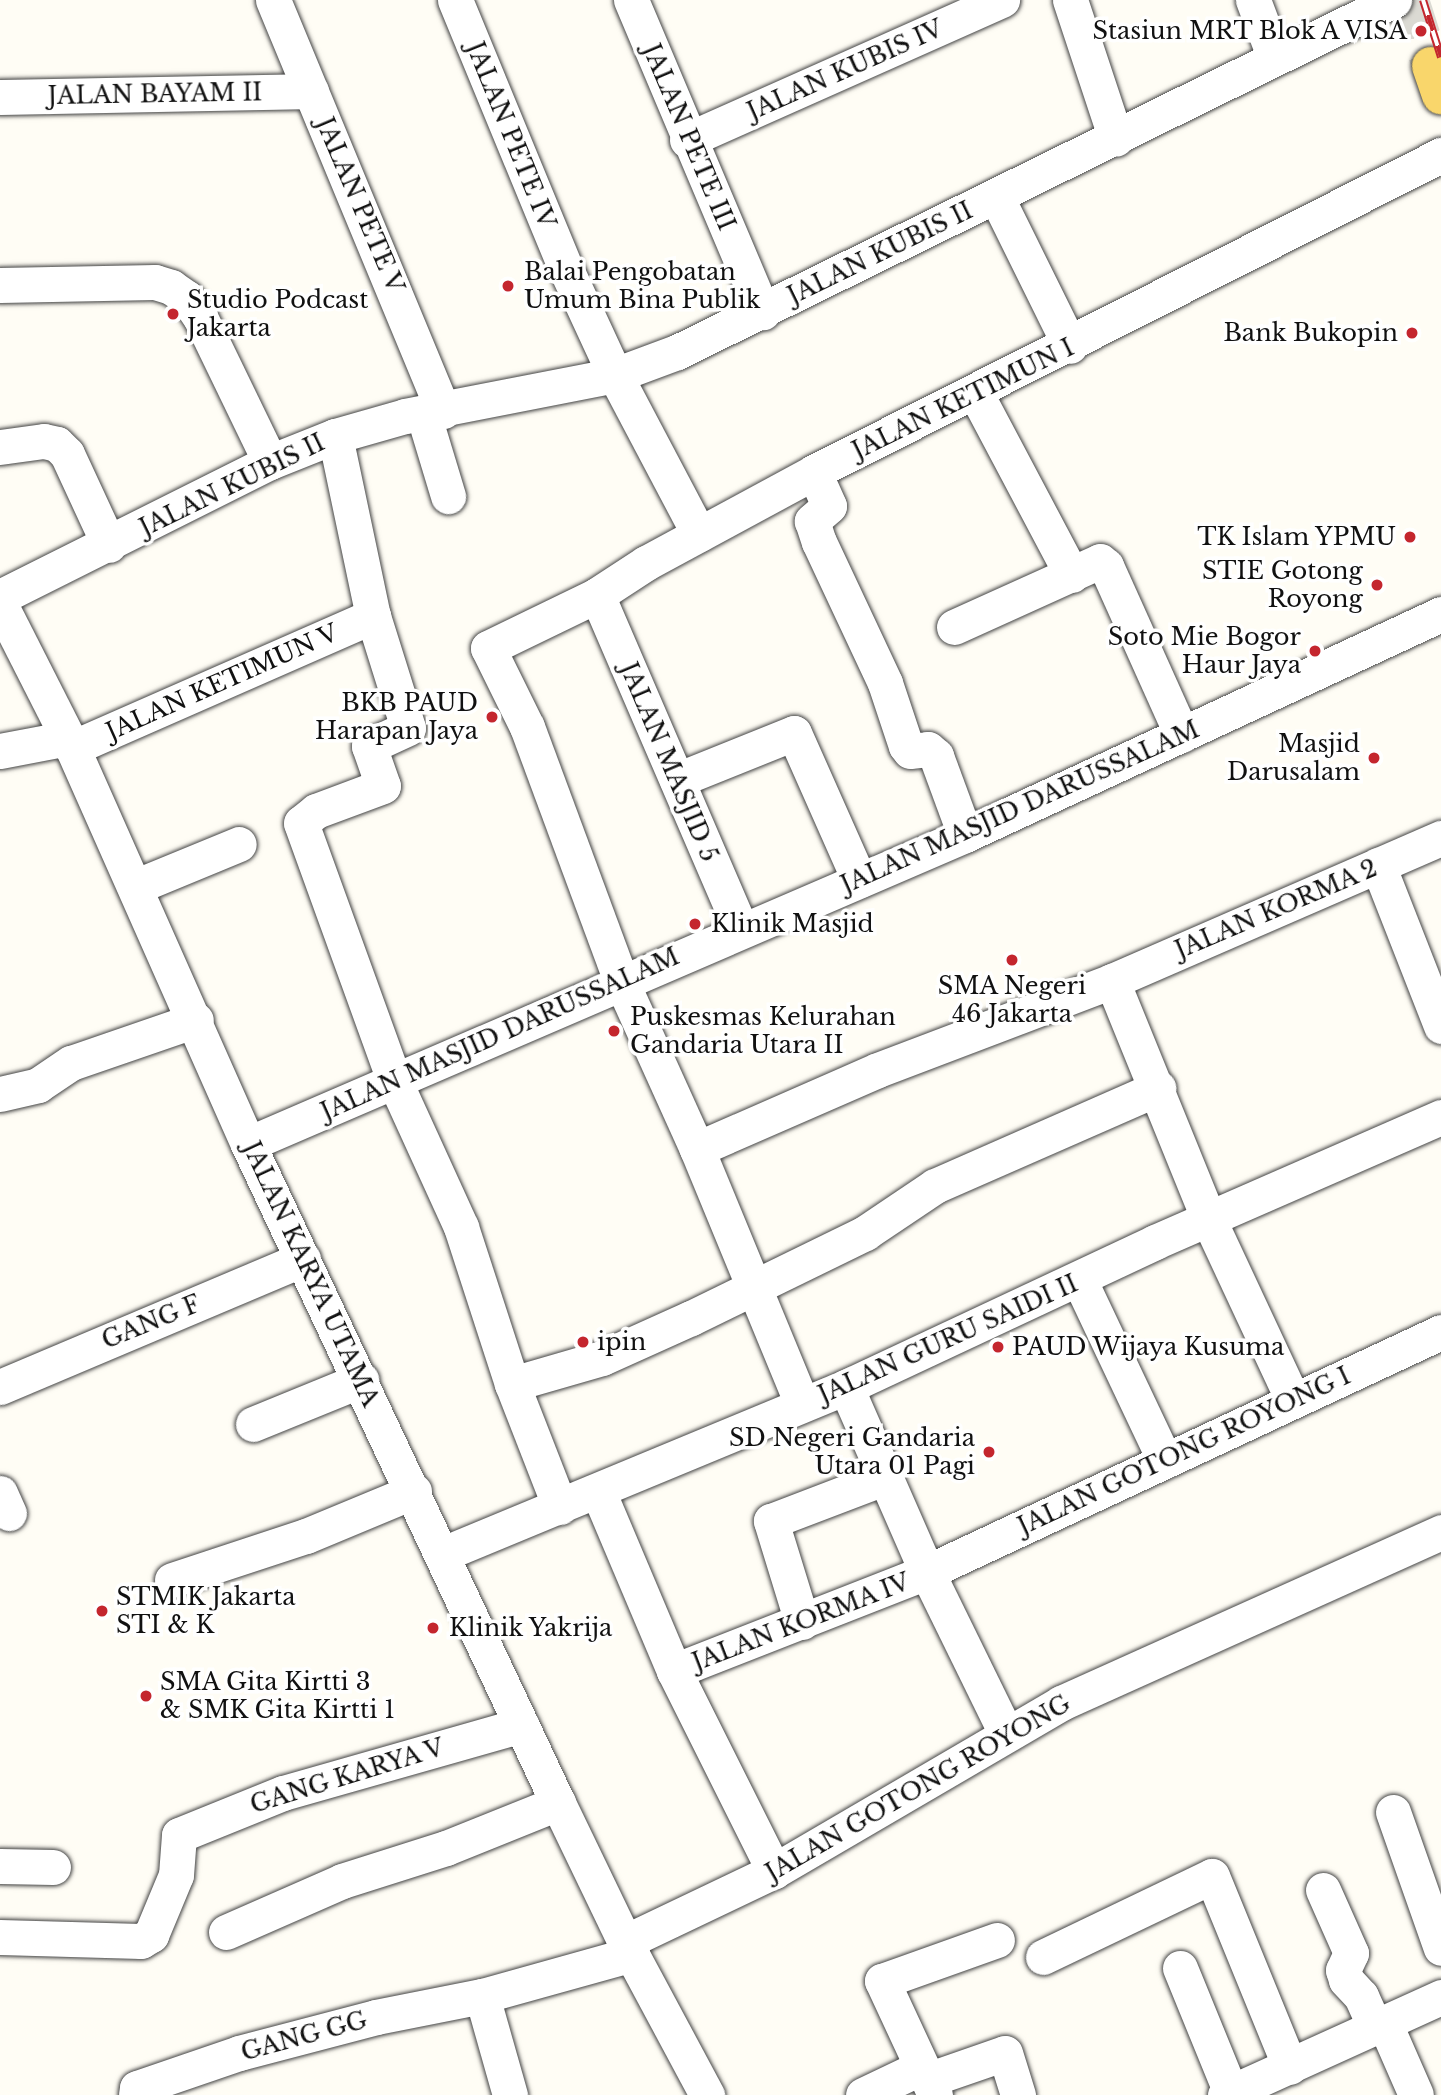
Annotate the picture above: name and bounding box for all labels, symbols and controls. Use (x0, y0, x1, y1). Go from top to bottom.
street label: JALAN KUBIS IV (743, 14, 947, 126)
place label: Stasiun MRT Blok A VISA (1089, 17, 1407, 45)
marker: Stasiun MRT Blok A VISA (1413, 23, 1429, 39)
street label: JALAN PETE IV (460, 38, 562, 232)
street label: JALAN PETE III (637, 39, 741, 235)
street label: JALAN BAYAM II (47, 78, 263, 110)
street label: JALAN PETE V (310, 113, 410, 297)
street label: JALAN KUBIS II (783, 196, 977, 310)
place label: Balai Pengobatan Umum Bina Publik (524, 258, 761, 314)
marker: Balai Pengobatan Umum Bina Publik (498, 276, 518, 296)
place label: Studio Podcast Jakarta (187, 286, 368, 342)
marker: Studio Podcast Jakarta (165, 306, 181, 322)
place label: Bank Bukopin (1223, 319, 1398, 347)
marker: Bank Bukopin (1404, 325, 1420, 341)
street label: JALAN KETIMUN I (848, 333, 1078, 465)
street label: JALAN KUBIS II (135, 428, 329, 542)
place label: TK Islam YPMU (1196, 523, 1396, 551)
marker: TK Islam YPMU (1402, 529, 1418, 545)
place label: STIE Gotong Royong (1202, 557, 1363, 613)
marker: STIE Gotong Royong (1369, 577, 1385, 593)
street label: JALAN KETIMUN V (101, 618, 343, 746)
place label: Soto Mie Bogor Haur Jaya (1108, 623, 1301, 679)
marker: Soto Mie Bogor Haur Jaya (1307, 643, 1323, 659)
street label: JALAN MASJID 5 (614, 658, 724, 866)
place label: BKB PAUD Harapan Jaya (315, 689, 478, 745)
marker: BKB PAUD Harapan Jaya (484, 709, 500, 725)
street label: JALAN MASJID DARUSSALAM (836, 715, 1204, 899)
place label: Masjid Darusalam (1227, 730, 1360, 786)
marker: Masjid Darusalam (1366, 750, 1382, 766)
street label: JALAN KORMA 2 (1170, 853, 1382, 965)
place label: Klinik Masjid (711, 910, 874, 938)
marker: Klinik Masjid (685, 914, 705, 934)
street label: JALAN MASJID DARUSSALAM (316, 942, 684, 1126)
marker: SMA Negeri 46 Jakarta (1004, 952, 1020, 968)
place label: SMA Negeri 46 Jakarta (937, 972, 1087, 1028)
place label: Puskesmas Kelurahan Gandaria Utara II (630, 1003, 896, 1059)
marker: Puskesmas Kelurahan Gandaria Utara II (604, 1021, 624, 1041)
street label: JALAN KARYA UTAMA (237, 1136, 385, 1412)
street label: JALAN GURU SAIDI II (814, 1269, 1082, 1409)
street label: GANG F (97, 1289, 205, 1355)
place label: ipin (597, 1328, 646, 1356)
place label: PAUD Wijaya Kusuma (1012, 1333, 1286, 1361)
marker: ipin (575, 1334, 591, 1350)
marker: PAUD Wijaya Kusuma (990, 1339, 1006, 1355)
street label: JALAN GOTONG ROYONG I (1013, 1361, 1355, 1541)
place label: SD Negeri Gandaria Utara 01 Pagi (729, 1424, 975, 1480)
marker: SD Negeri Gandaria Utara 01 Pagi (981, 1444, 997, 1460)
street label: JALAN KORMA IV (688, 1567, 914, 1677)
place label: STMIK Jakarta STI & K (116, 1583, 296, 1639)
marker: STMIK Jakarta STI & K (94, 1603, 110, 1619)
place label: Klinik Yakrija (449, 1614, 614, 1642)
marker: Klinik Yakrija (423, 1618, 443, 1638)
place label: SMA Gita Kirtti 3 & SMK Gita Kirtti 1 (160, 1668, 396, 1724)
marker: SMA Gita Kirtti 3 & SMK Gita Kirtti 1 (138, 1688, 154, 1704)
street label: JALAN GOTONG ROYONG (760, 1689, 1076, 1887)
street label: GANG KARYA V (245, 1732, 449, 1820)
street label: GANG GG (237, 2005, 371, 2067)

